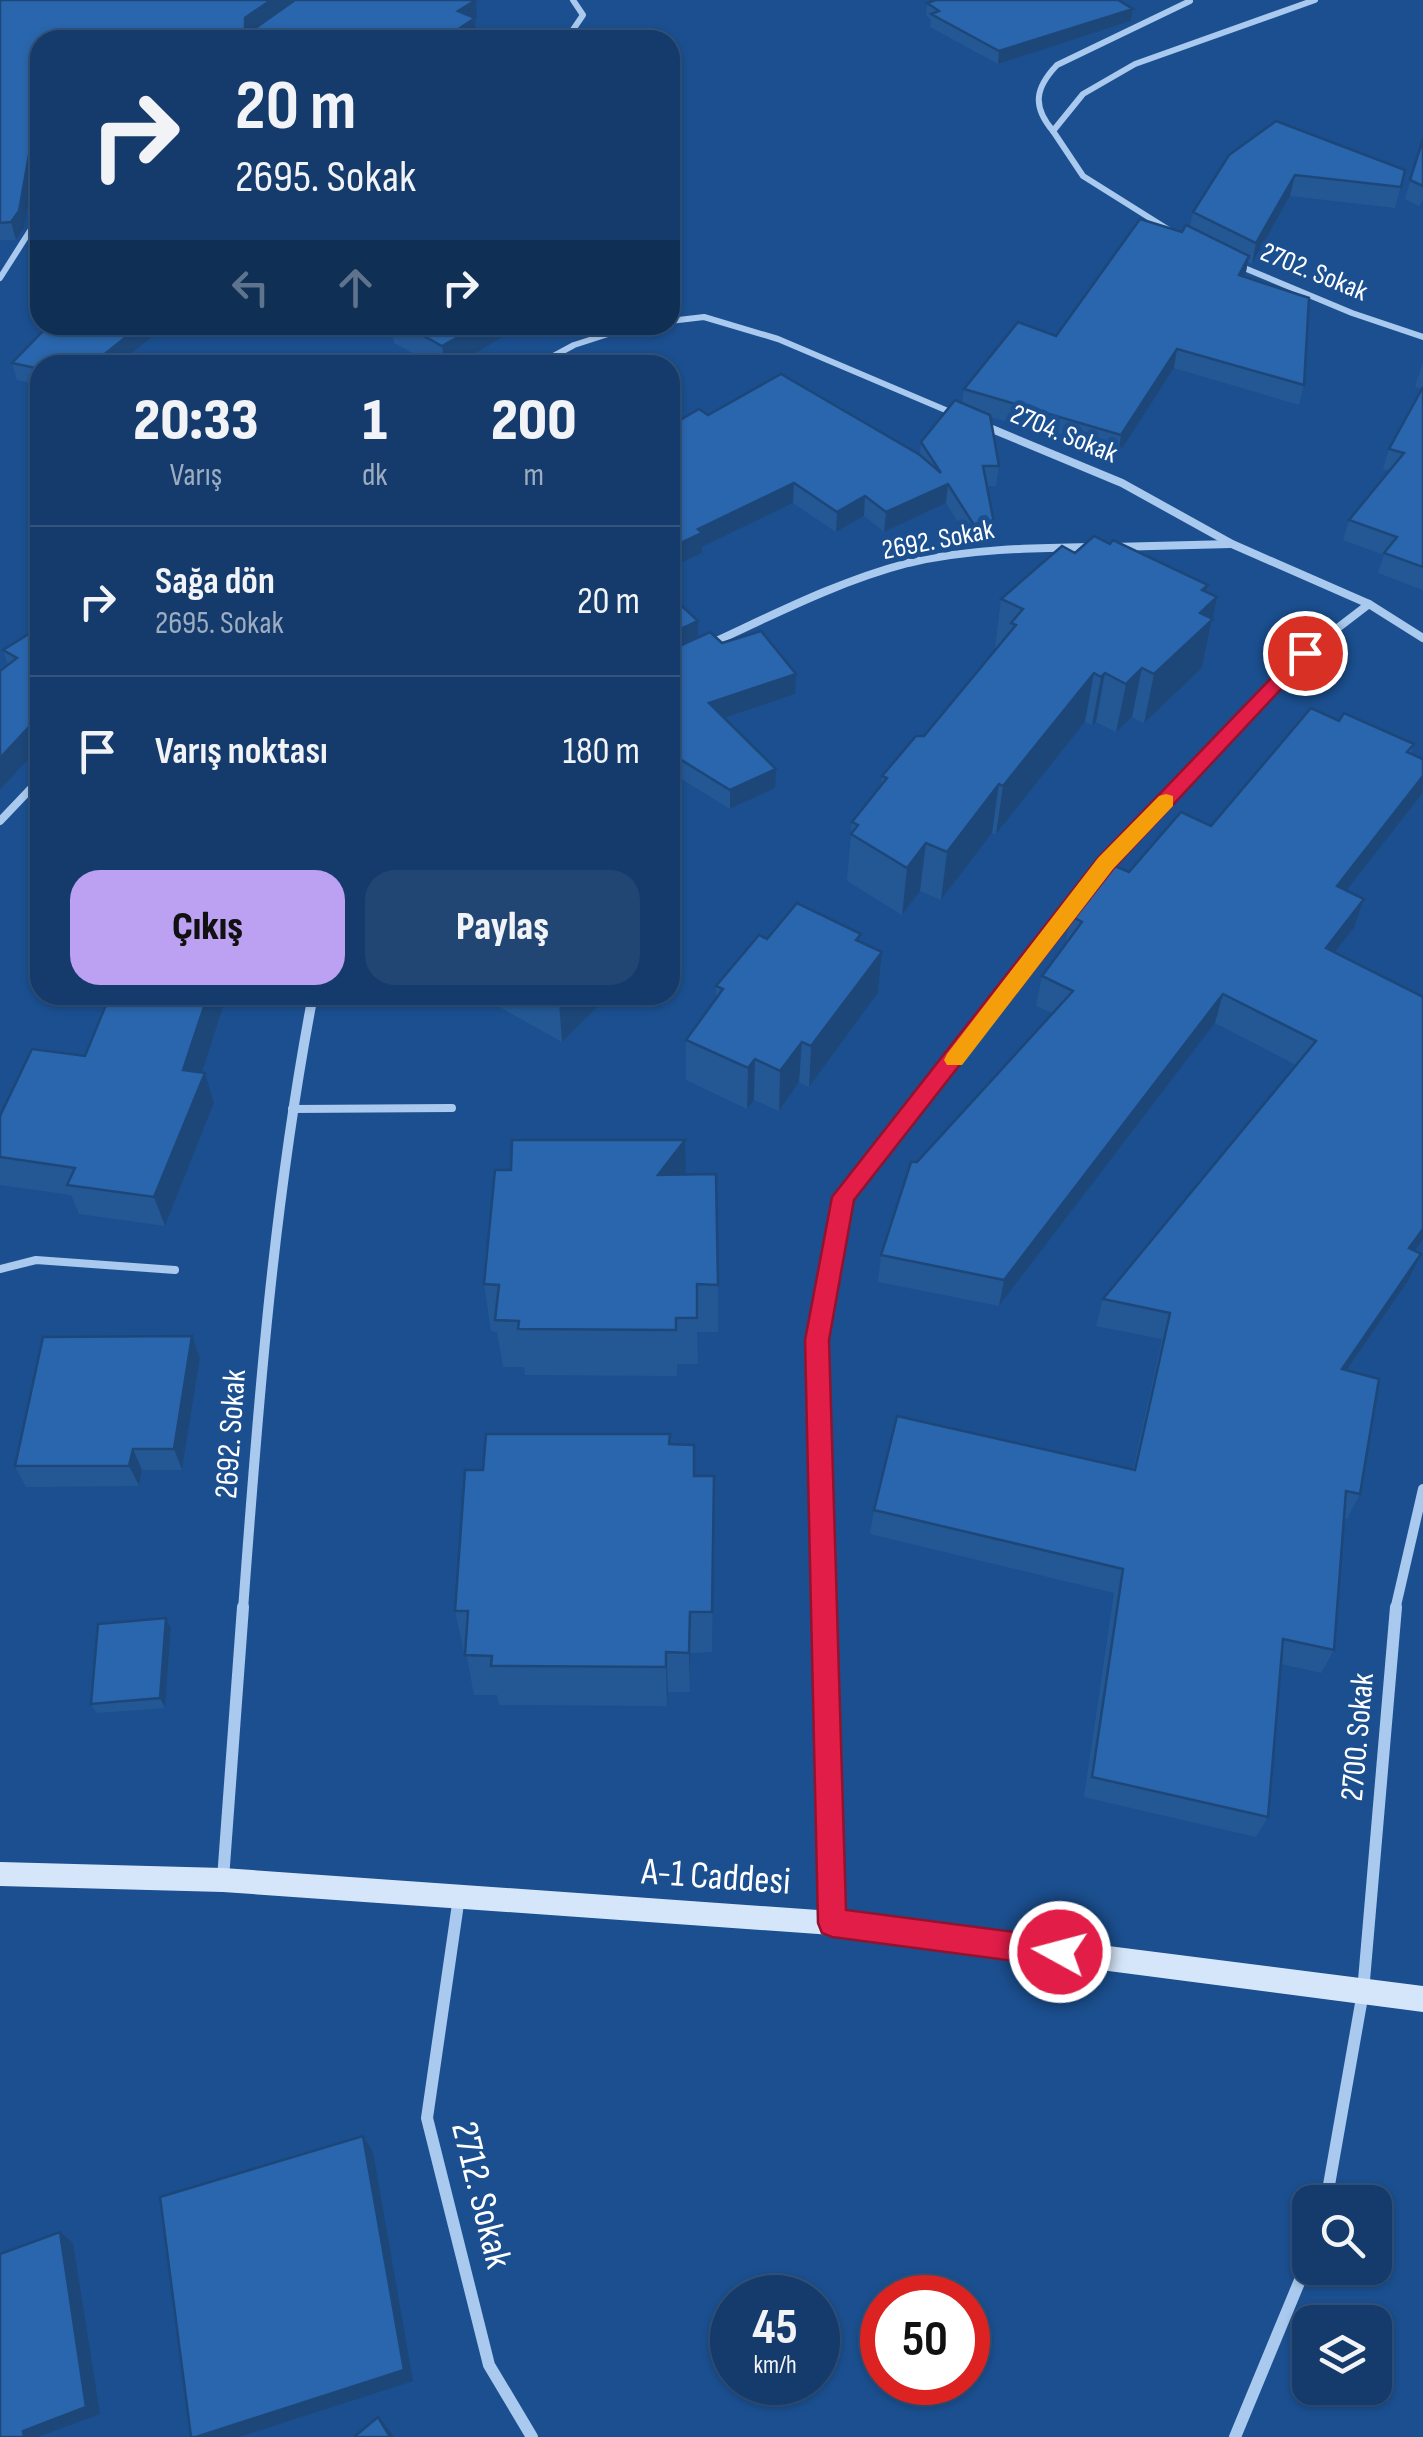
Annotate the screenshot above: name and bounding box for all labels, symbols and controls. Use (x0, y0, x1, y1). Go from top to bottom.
text: 20 m (235, 65, 356, 149)
icon: right (70, 70, 200, 200)
text: 2695. Sokak (235, 150, 416, 205)
street label: 2702. Sokak (1256, 236, 1372, 308)
icon: left (223, 260, 278, 315)
icon: ahead (328, 260, 383, 315)
icon: right (433, 260, 488, 315)
text: 20:33 (133, 385, 259, 457)
text: 1 (362, 385, 387, 457)
text: 200 (491, 385, 577, 457)
street label: 2704. Sokak (1006, 398, 1123, 470)
text: Varış (170, 456, 222, 495)
text: dk (362, 456, 388, 495)
text: m (523, 456, 544, 495)
street label: 2692. Sokak (879, 513, 997, 567)
text: Sağa dön (155, 559, 275, 604)
icon: right (70, 574, 125, 629)
text: 20 m (577, 579, 640, 624)
text: 2695. Sokak (155, 604, 284, 643)
pin (1263, 611, 1348, 696)
icon: arrive (1278, 626, 1333, 681)
icon: arrive (70, 724, 125, 779)
text: Varış noktası (155, 729, 328, 774)
text: 180 m (563, 729, 640, 774)
button: Çıkış (70, 870, 345, 985)
button: Paylaş (365, 870, 640, 985)
street label: 2692. Sokak (207, 1368, 255, 1500)
street label: 2700. Sokak (1333, 1671, 1383, 1803)
street label: A-1 Caddesi (639, 1849, 792, 1905)
position arrow (1008, 1900, 1112, 2004)
street label: 2712. Sokak (441, 2117, 521, 2273)
map controls (1292, 2185, 1392, 2405)
button: search (1292, 2185, 1392, 2285)
speed limit sign: 50 (860, 2275, 990, 2405)
text: 45 (752, 2298, 798, 2358)
button: layers (1292, 2305, 1392, 2405)
text: km/h (753, 2350, 797, 2381)

